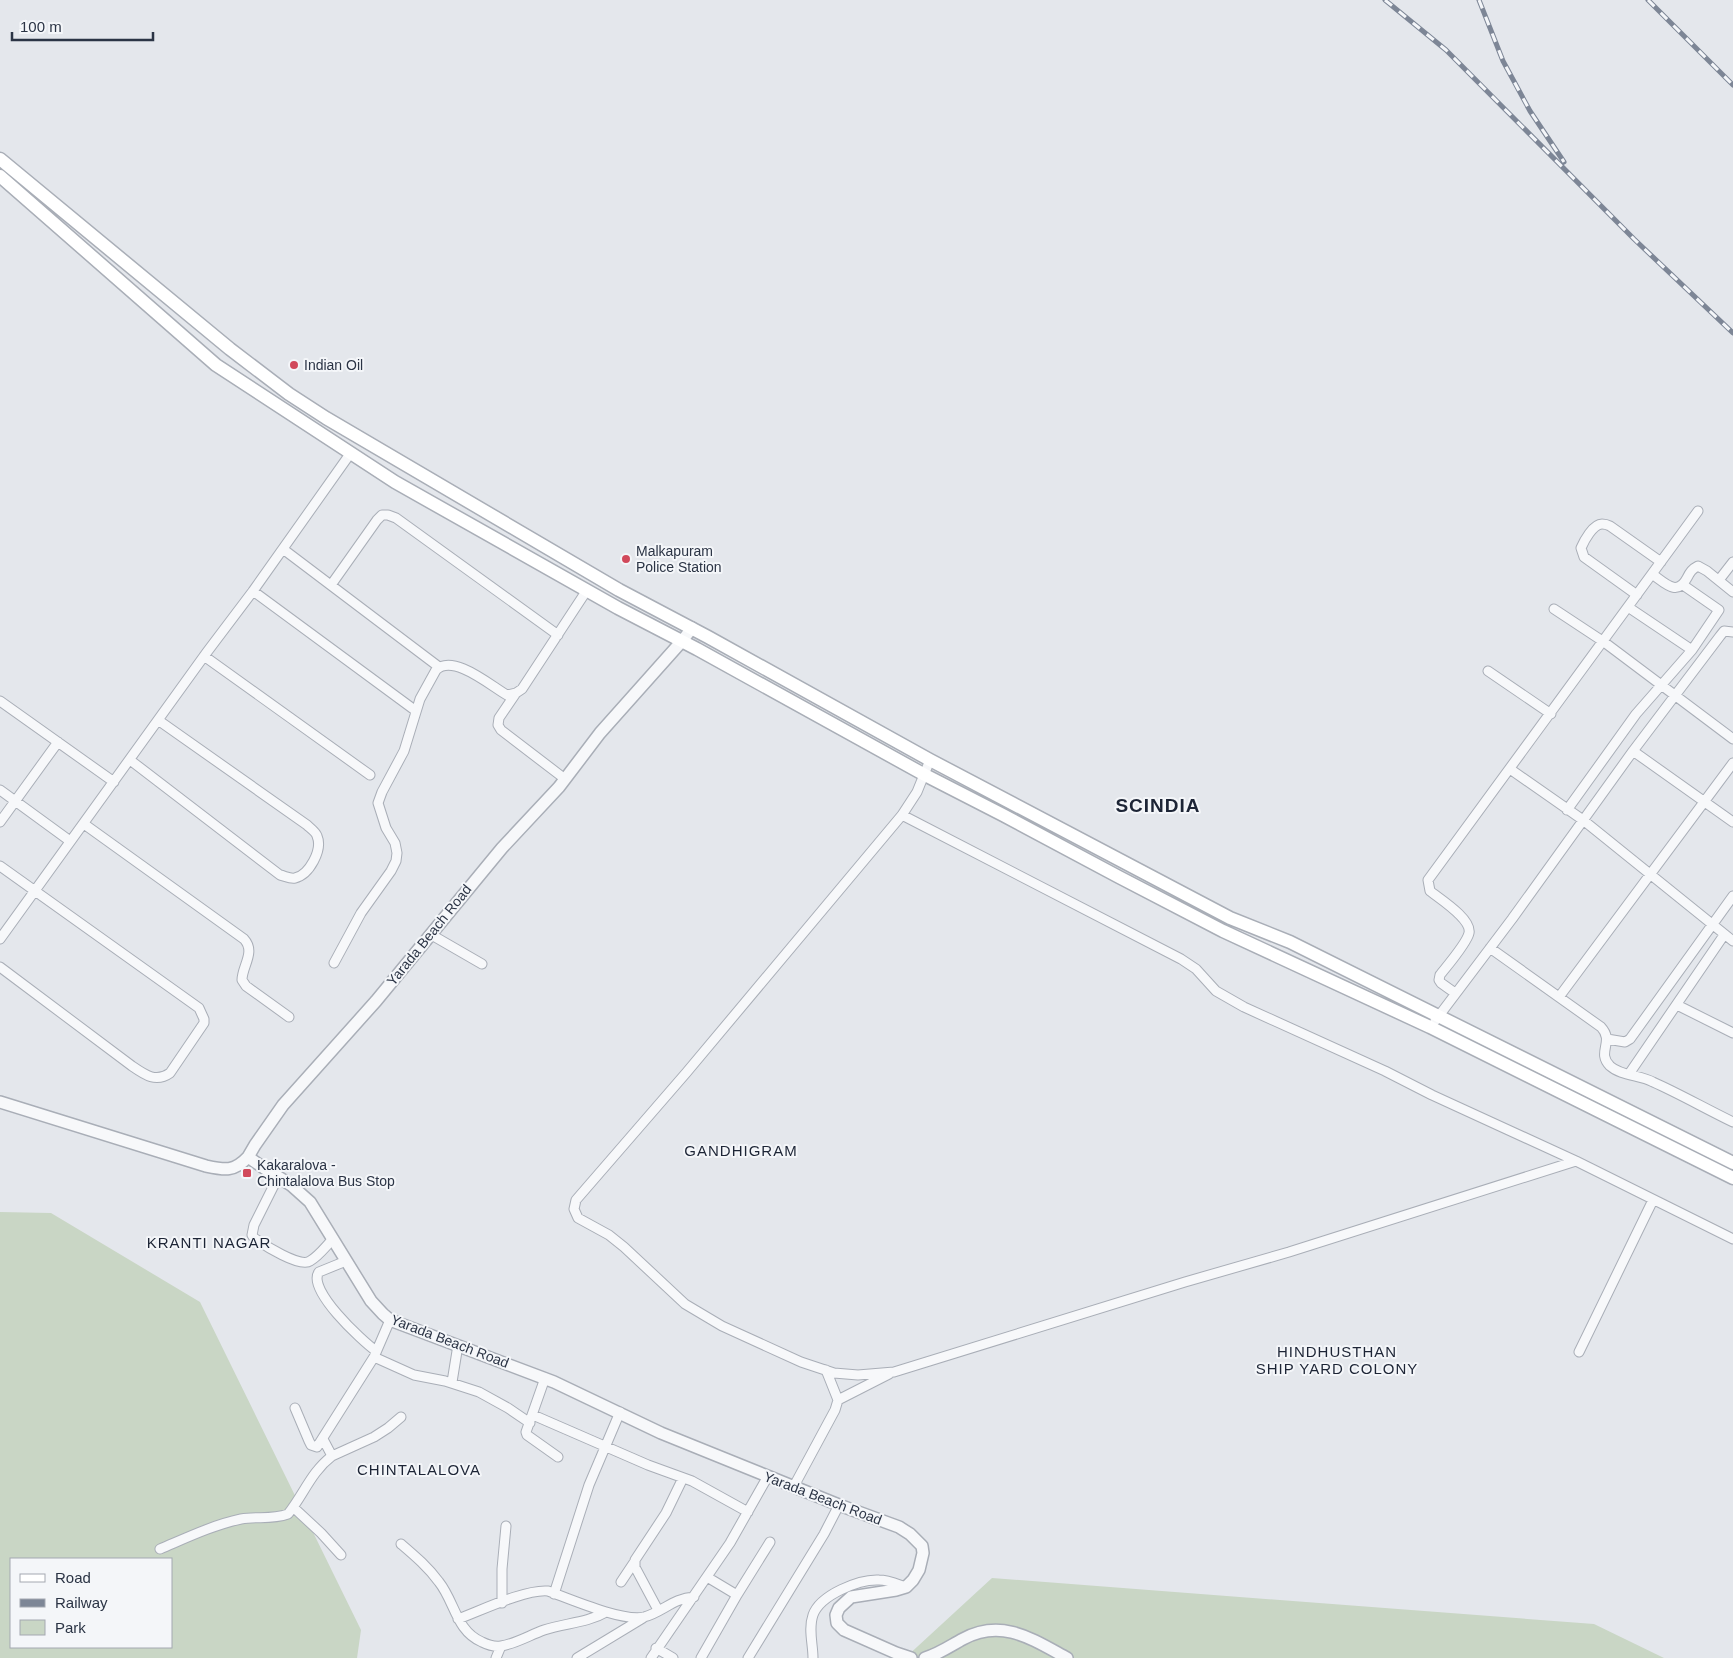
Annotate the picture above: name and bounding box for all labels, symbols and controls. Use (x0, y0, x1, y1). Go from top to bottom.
scale bar (12, 10, 154, 42)
text: 100 m (20, 18, 62, 35)
place label: Indian Oil (304, 357, 363, 373)
marker: Indian Oil (288, 359, 300, 371)
place label: Malkapuram Police Station (636, 543, 722, 575)
marker: Malkapuram Police Station (620, 553, 632, 565)
district label: SCINDIA (1115, 795, 1201, 816)
street label: Yarada Beach Road (383, 881, 475, 989)
district label: GANDHIGRAM (684, 1142, 798, 1159)
place label: Kakaralova - Chintalalova Bus Stop (257, 1157, 395, 1189)
marker: Kakaralova - Chintalalova Bus Stop (241, 1167, 253, 1179)
district label: KRANTI NAGAR (147, 1234, 271, 1251)
street label: Yarada Beach Road (389, 1311, 511, 1371)
district label: HINDHUSTHAN SHIP YARD COLONY (1256, 1343, 1418, 1377)
district label: CHINTALALOVA (357, 1461, 481, 1478)
street label: Yarada Beach Road (762, 1468, 884, 1528)
legend (10, 1558, 172, 1648)
text: Road (55, 1569, 91, 1586)
text: Railway (55, 1594, 108, 1611)
text: Park (55, 1619, 86, 1636)

